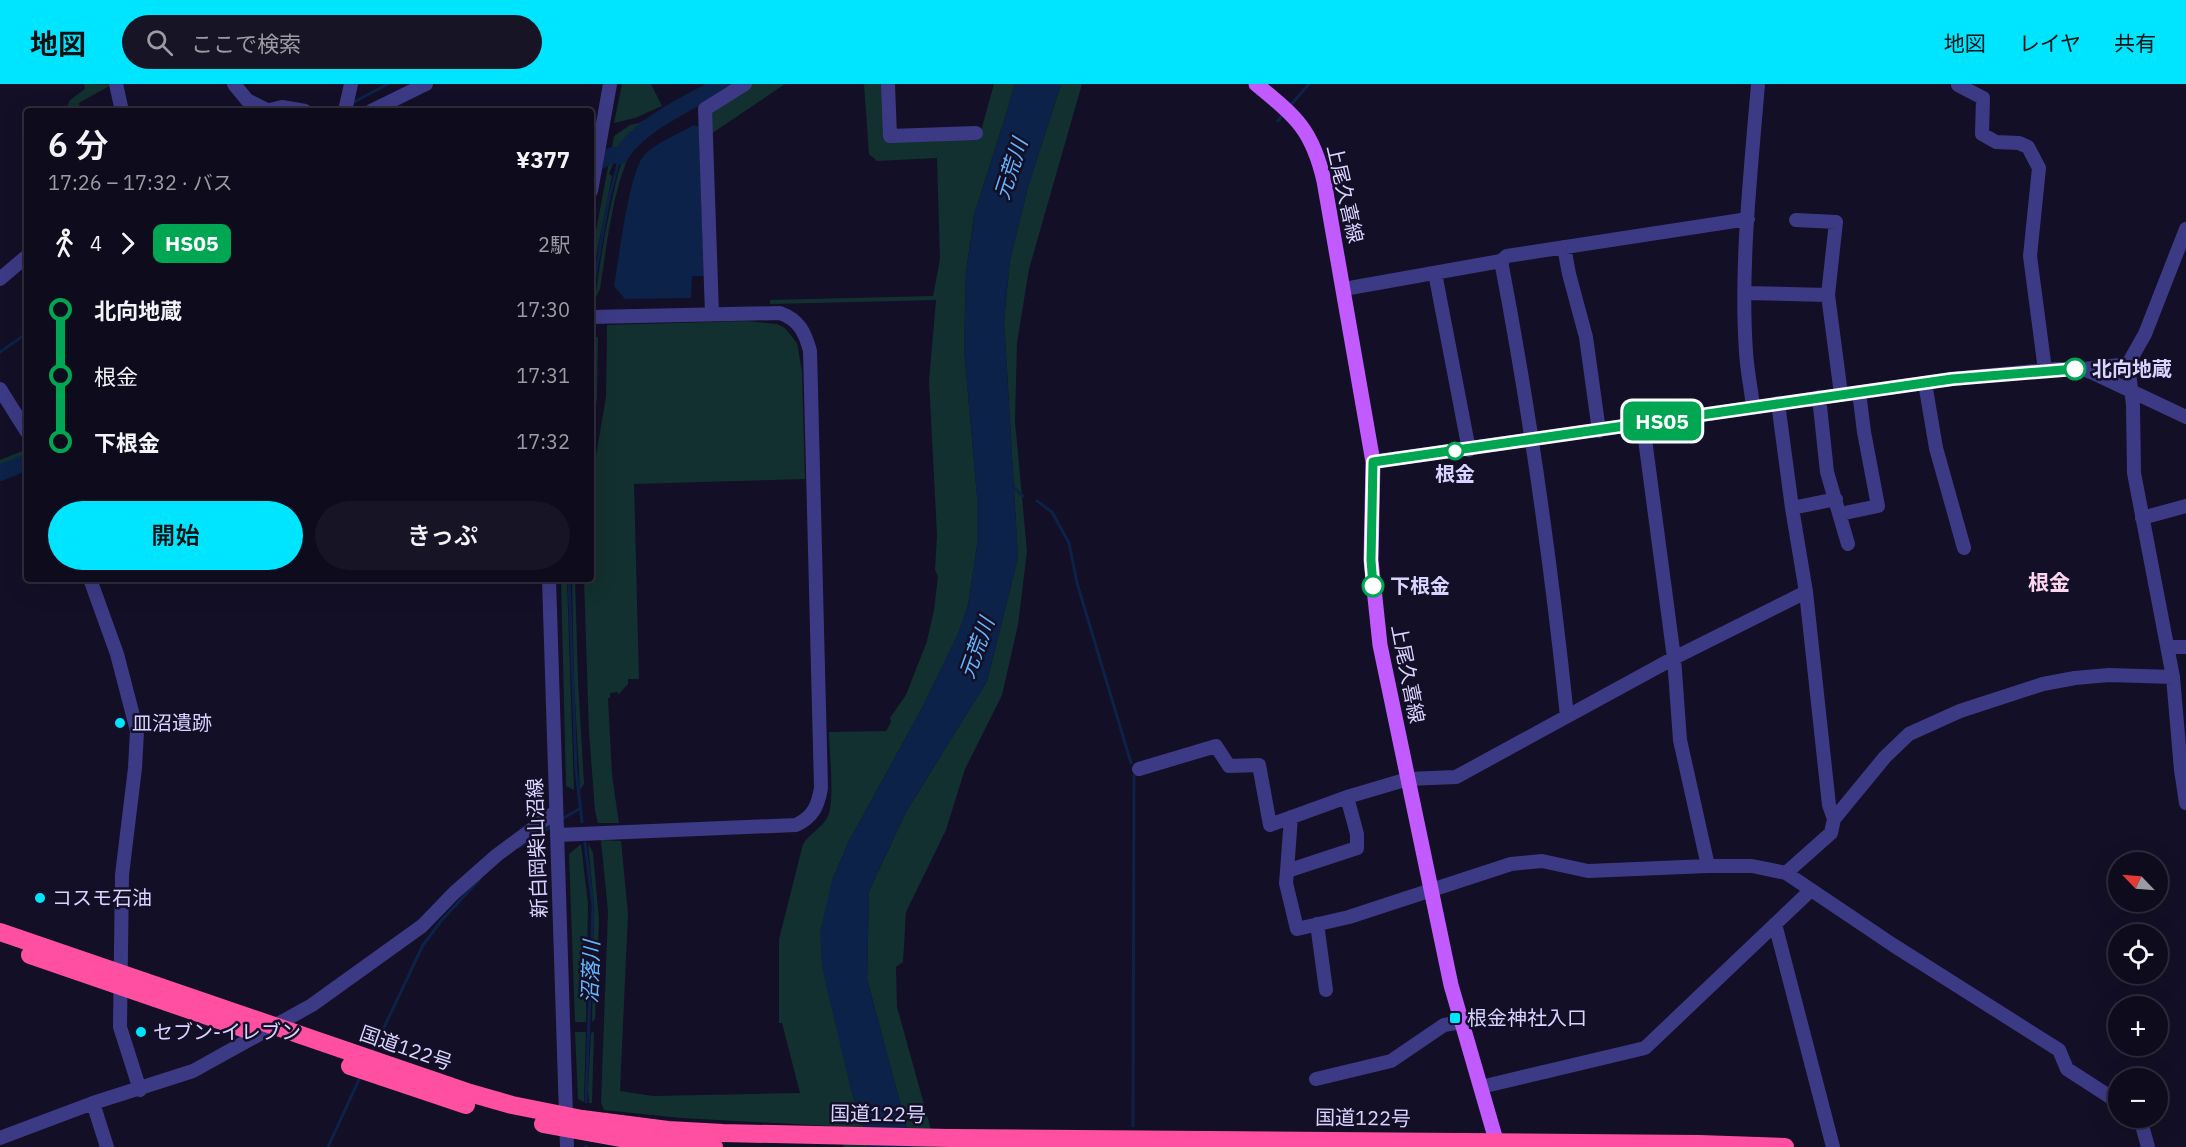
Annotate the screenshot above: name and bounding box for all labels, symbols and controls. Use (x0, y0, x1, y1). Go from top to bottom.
search box (122, 15, 542, 69)
text: 地図 (30, 25, 86, 62)
icon: search (143, 26, 176, 59)
text: ここで検索 (191, 29, 301, 58)
text: 地図 (1944, 29, 1986, 57)
text: レイヤ (2019, 29, 2081, 57)
text: 共有 (2114, 29, 2156, 57)
text: 6 分 (48, 123, 109, 166)
water label: 元荒川 (987, 133, 1034, 203)
street label: 上尾久喜線 (1321, 142, 1370, 246)
text: ¥377 (516, 145, 570, 174)
text: 17:26 – 17:32 · バス (48, 169, 233, 196)
icon: walk (48, 227, 81, 260)
icon: forward (111, 227, 144, 260)
text: HS05 (165, 229, 219, 257)
text: 4 (90, 230, 102, 257)
text: 2駅 (538, 231, 570, 258)
text: 北向地蔵 (94, 296, 182, 325)
text: 17:30 (516, 296, 570, 323)
place label: 北向地蔵 (2092, 355, 2172, 382)
marker: 北向地蔵 (2064, 358, 2086, 380)
text: 根金 (94, 362, 138, 391)
text: 17:31 (516, 362, 570, 389)
line badge: HS05 (1620, 402, 1704, 440)
text: HS05 (1635, 407, 1689, 435)
text: 下根金 (94, 428, 160, 457)
text: 17:32 (516, 428, 570, 455)
marker: 根金 (1446, 442, 1464, 460)
place label: 根金 (1435, 460, 1475, 487)
button: 開始 (48, 501, 303, 570)
button: きっぷ (315, 501, 570, 570)
district label: 根金 (2028, 568, 2070, 596)
place label: 下根金 (1390, 572, 1450, 599)
marker: 下根金 (1362, 575, 1384, 597)
water label: 元荒川 (952, 611, 1001, 682)
street label: 上尾久喜線 (1386, 622, 1431, 726)
place label: 皿沼遺跡 (132, 709, 212, 736)
marker: 皿沼遺跡 (113, 716, 127, 730)
street label: 新白岡柴山沼線 (521, 778, 552, 918)
north arrow (2108, 852, 2168, 912)
map controls (2108, 852, 2168, 1128)
place label: コスモ石油 (52, 884, 152, 911)
marker: コスモ石油 (33, 891, 47, 905)
button: locate (2108, 924, 2168, 984)
water label: 沼落川 (575, 938, 605, 1004)
button: + (2108, 996, 2168, 1056)
place label: 根金神社入口 (1467, 1004, 1587, 1031)
marker: 根金神社入口 (1448, 1011, 1462, 1025)
place label: セブン-イレブン (153, 1018, 301, 1045)
street label: 国道122号 (356, 1019, 456, 1076)
marker: セブン-イレブン (134, 1025, 148, 1039)
button: − (2108, 1068, 2168, 1128)
street label: 国道122号 (830, 1099, 926, 1128)
street label: 国道122号 (1315, 1103, 1411, 1132)

